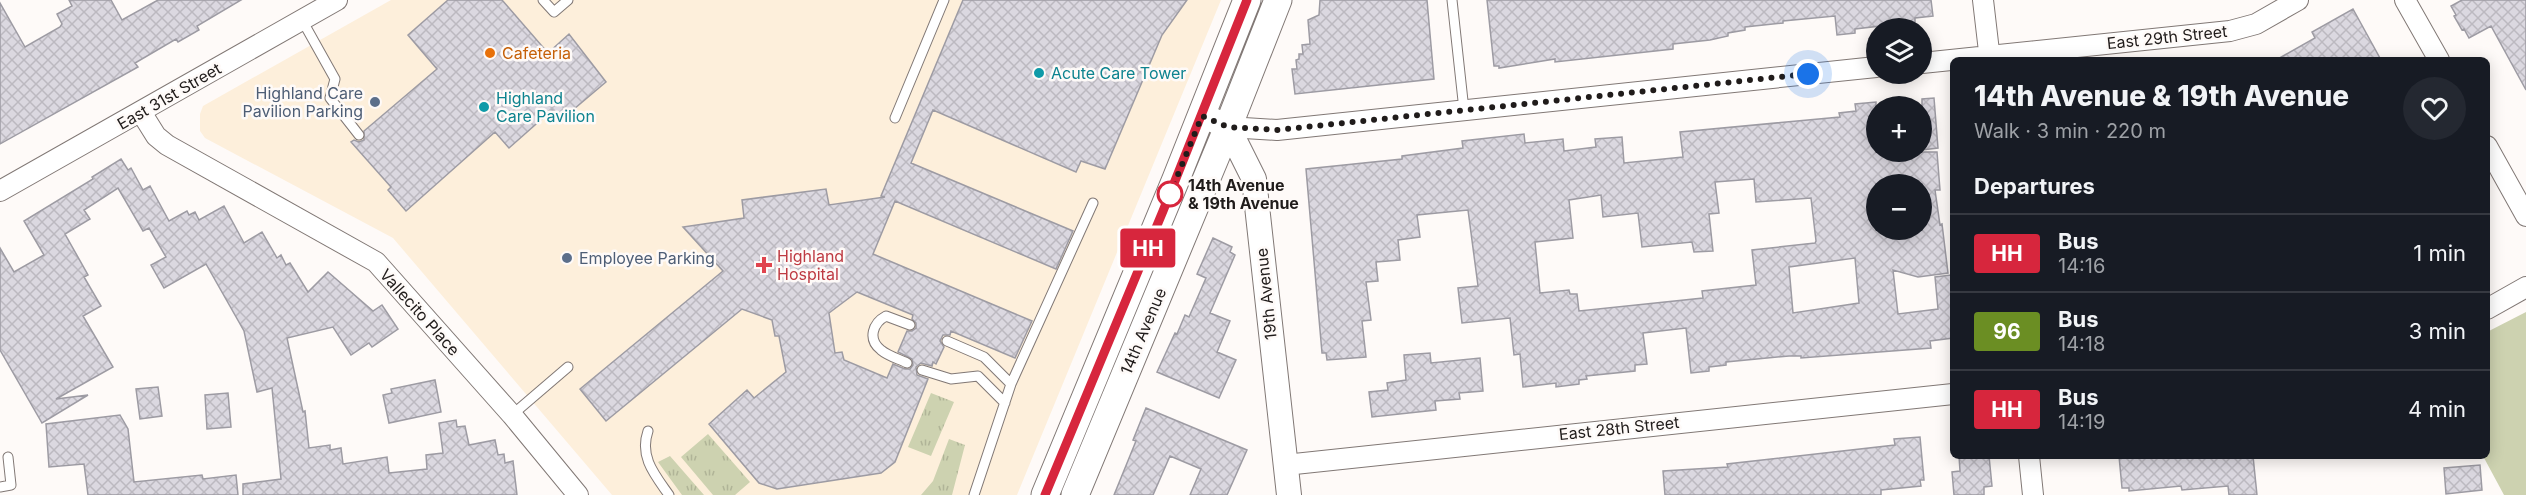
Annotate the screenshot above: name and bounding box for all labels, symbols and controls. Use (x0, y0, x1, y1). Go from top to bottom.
map controls (1866, 18, 1932, 240)
button: layers (1866, 18, 1932, 84)
street label: East 29th Street (2106, 21, 2228, 53)
place label: Cafeteria (502, 43, 571, 63)
marker: Cafeteria (483, 46, 497, 60)
street label: East 31st Street (114, 58, 224, 134)
your location (1793, 59, 1823, 89)
place label: Acute Care Tower (1051, 63, 1186, 83)
marker: Acute Care Tower (1032, 66, 1046, 80)
button: heart (2403, 77, 2466, 140)
text: 14th Avenue & 19th Avenue (1974, 79, 2349, 113)
place label: Highland Care Pavilion Parking (242, 83, 363, 121)
place label: Highland Care Pavilion (496, 88, 595, 126)
marker: Highland Care Pavilion Parking (368, 95, 382, 109)
button: + (1866, 96, 1932, 162)
marker: Highland Care Pavilion (477, 100, 491, 114)
text: Walk · 3 min · 220 m (1974, 119, 2166, 143)
text: Departures (1974, 173, 2095, 199)
button: − (1866, 174, 1932, 240)
place label: 14th Avenue & 19th Avenue (1188, 175, 1299, 213)
marker: 14th Avenue & 19th Avenue (1157, 181, 1183, 207)
line badge: HH (1121, 228, 1175, 268)
text: Bus (2058, 228, 2099, 254)
text: HH (1132, 236, 1164, 261)
text: 1 min (2413, 240, 2466, 266)
text: HH (1991, 241, 2023, 266)
place label: Highland Hospital (777, 246, 844, 284)
street label: 19th Avenue (1251, 247, 1281, 341)
place label: Employee Parking (579, 248, 715, 268)
marker: Employee Parking (560, 251, 574, 265)
text: 14:16 (2058, 254, 2105, 278)
marker: Highland Hospital (755, 256, 773, 274)
street label: Vallecito Place (376, 264, 464, 360)
street label: 14th Avenue (1116, 285, 1170, 377)
text: Bus (2058, 306, 2099, 332)
text: 3 min (2409, 318, 2466, 344)
text: 96 (1993, 319, 2021, 344)
text: 14:18 (2058, 332, 2105, 356)
text: Bus (2058, 384, 2099, 410)
text: 4 min (2408, 396, 2466, 422)
text: HH (1991, 397, 2023, 422)
text: 14:19 (2058, 410, 2105, 434)
street label: East 28th Street (1558, 412, 1680, 444)

